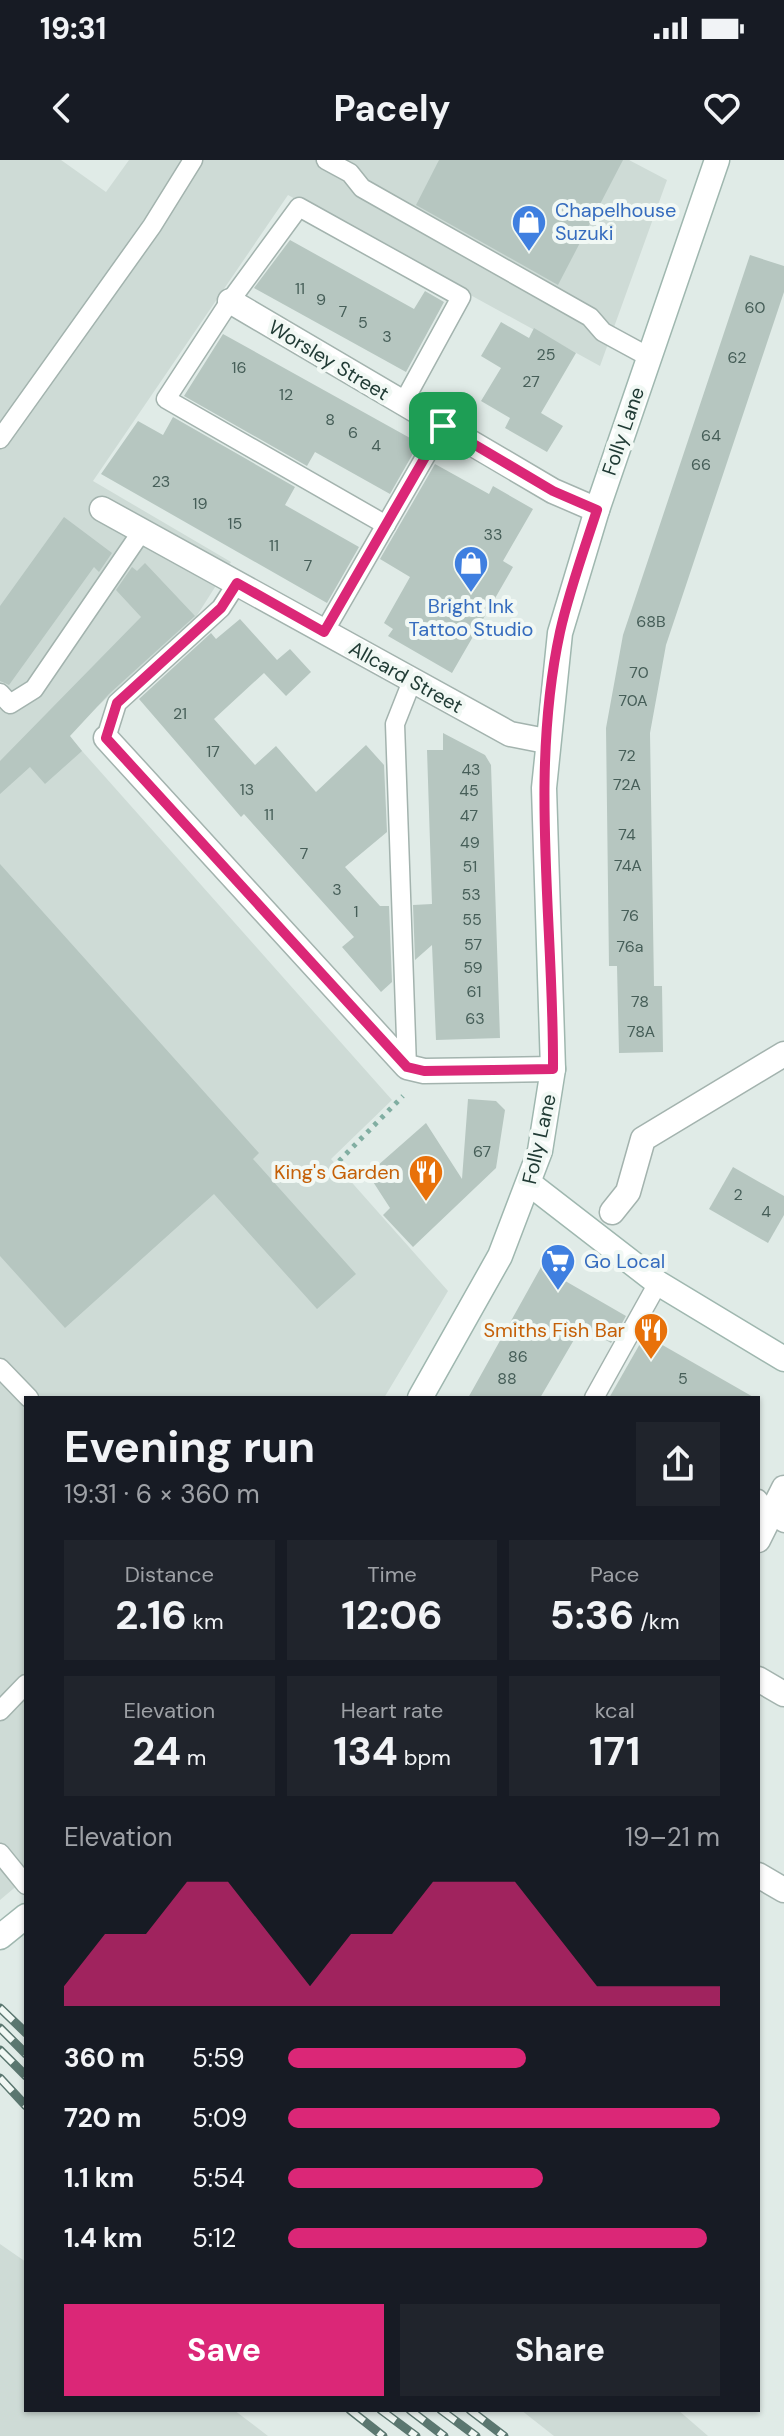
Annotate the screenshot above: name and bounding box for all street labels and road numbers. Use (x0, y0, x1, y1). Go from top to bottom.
street label: Worsley Street (264, 314, 394, 406)
street label: Folly Lane (596, 383, 650, 479)
street label: Allcard Street (345, 635, 468, 719)
street label: Folly Lane (516, 1091, 562, 1187)

